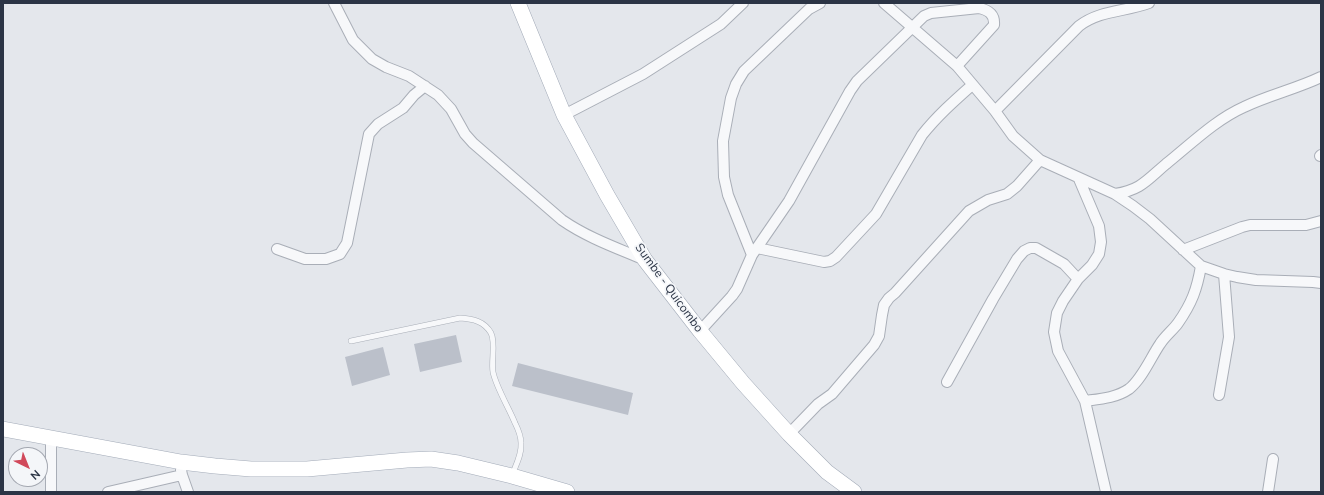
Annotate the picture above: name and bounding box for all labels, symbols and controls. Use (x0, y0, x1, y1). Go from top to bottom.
street label: Sumbe - Quicombo (632, 241, 706, 335)
north arrow (8, 447, 48, 487)
text: N (28, 467, 43, 483)

